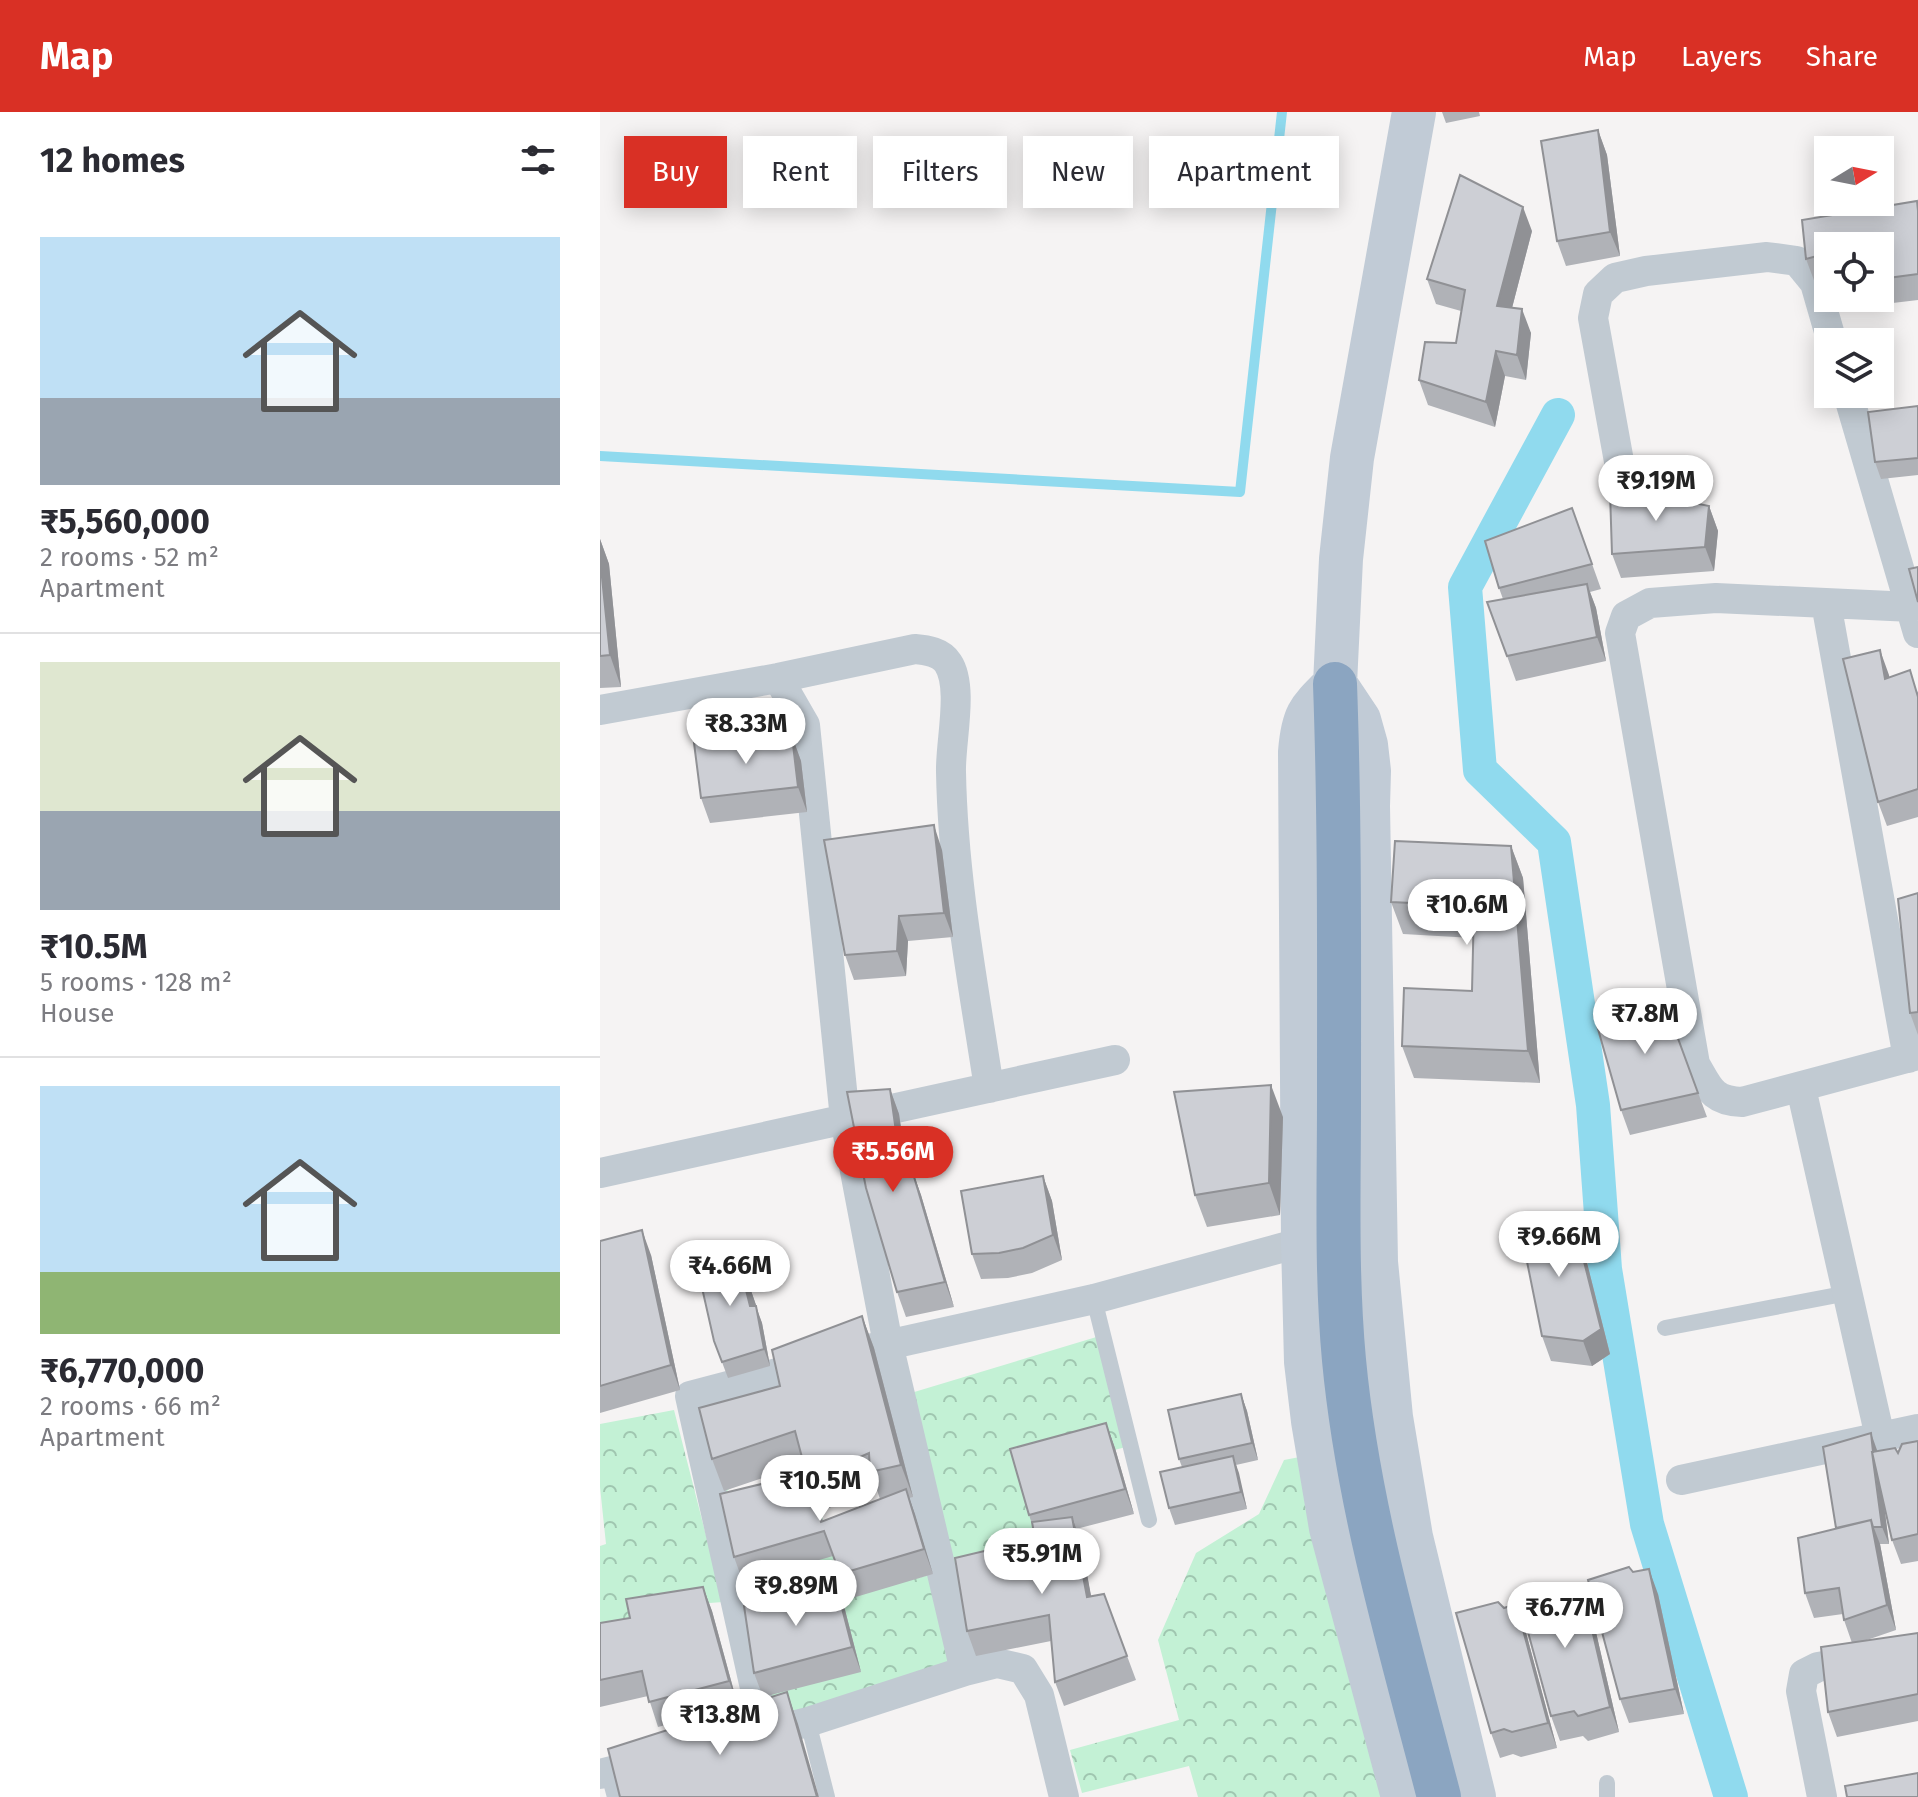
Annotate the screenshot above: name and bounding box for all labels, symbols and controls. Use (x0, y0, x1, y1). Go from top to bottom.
text: Map (40, 33, 113, 79)
text: Map (1583, 40, 1637, 73)
text: Layers (1681, 40, 1762, 73)
text: Share (1806, 40, 1878, 73)
chip: Buy (624, 136, 727, 208)
chip: Rent (743, 136, 857, 208)
chip: Filters (873, 136, 1007, 208)
chip: New (1023, 136, 1133, 208)
chip: Apartment (1149, 136, 1339, 208)
north arrow (1814, 136, 1894, 216)
map controls (1814, 136, 1894, 408)
icon: filters (516, 138, 560, 182)
text: 12 homes (40, 140, 185, 181)
button: locate (1814, 232, 1894, 312)
icon: home (228, 289, 372, 433)
button: layers (1814, 328, 1894, 408)
pin: ₹9.19M (1591, 455, 1721, 523)
text: ₹9.19M (1616, 465, 1696, 496)
text: ₹5,560,000 (40, 501, 210, 542)
text: 2 rooms · 52 m² (40, 542, 219, 573)
text: Apartment (40, 573, 165, 604)
pin: ₹8.33M (681, 698, 811, 766)
text: ₹8.33M (704, 708, 788, 739)
icon: home (228, 714, 372, 858)
pin: ₹10.6M (1402, 879, 1532, 947)
text: ₹10.6M (1426, 889, 1508, 920)
text: ₹10.5M (40, 926, 148, 967)
text: 5 rooms · 128 m² (40, 967, 232, 998)
pin: ₹7.8M (1589, 988, 1701, 1056)
text: House (40, 998, 114, 1029)
text: ₹7.8M (1611, 998, 1679, 1029)
pin: ₹5.56M (828, 1126, 958, 1194)
text: ₹5.56M (851, 1136, 935, 1167)
icon: home (228, 1138, 372, 1282)
pin: ₹9.66M (1494, 1211, 1624, 1279)
text: ₹9.66M (1517, 1221, 1601, 1252)
pin: ₹4.66M (665, 1240, 795, 1308)
text: ₹4.66M (688, 1250, 772, 1281)
text: ₹6,770,000 (40, 1350, 204, 1391)
text: 2 rooms · 66 m² (40, 1391, 221, 1422)
text: Apartment (40, 1422, 165, 1453)
pin: ₹10.5M (755, 1455, 885, 1523)
text: ₹10.5M (779, 1465, 861, 1496)
pin: ₹5.91M (977, 1528, 1107, 1596)
text: ₹5.91M (1002, 1538, 1082, 1569)
pin: ₹9.89M (731, 1560, 861, 1628)
text: ₹9.89M (754, 1570, 838, 1601)
pin: ₹6.77M (1500, 1582, 1630, 1650)
text: ₹6.77M (1525, 1592, 1605, 1623)
pin: ₹13.8M (655, 1689, 785, 1757)
text: ₹13.8M (679, 1699, 761, 1730)

